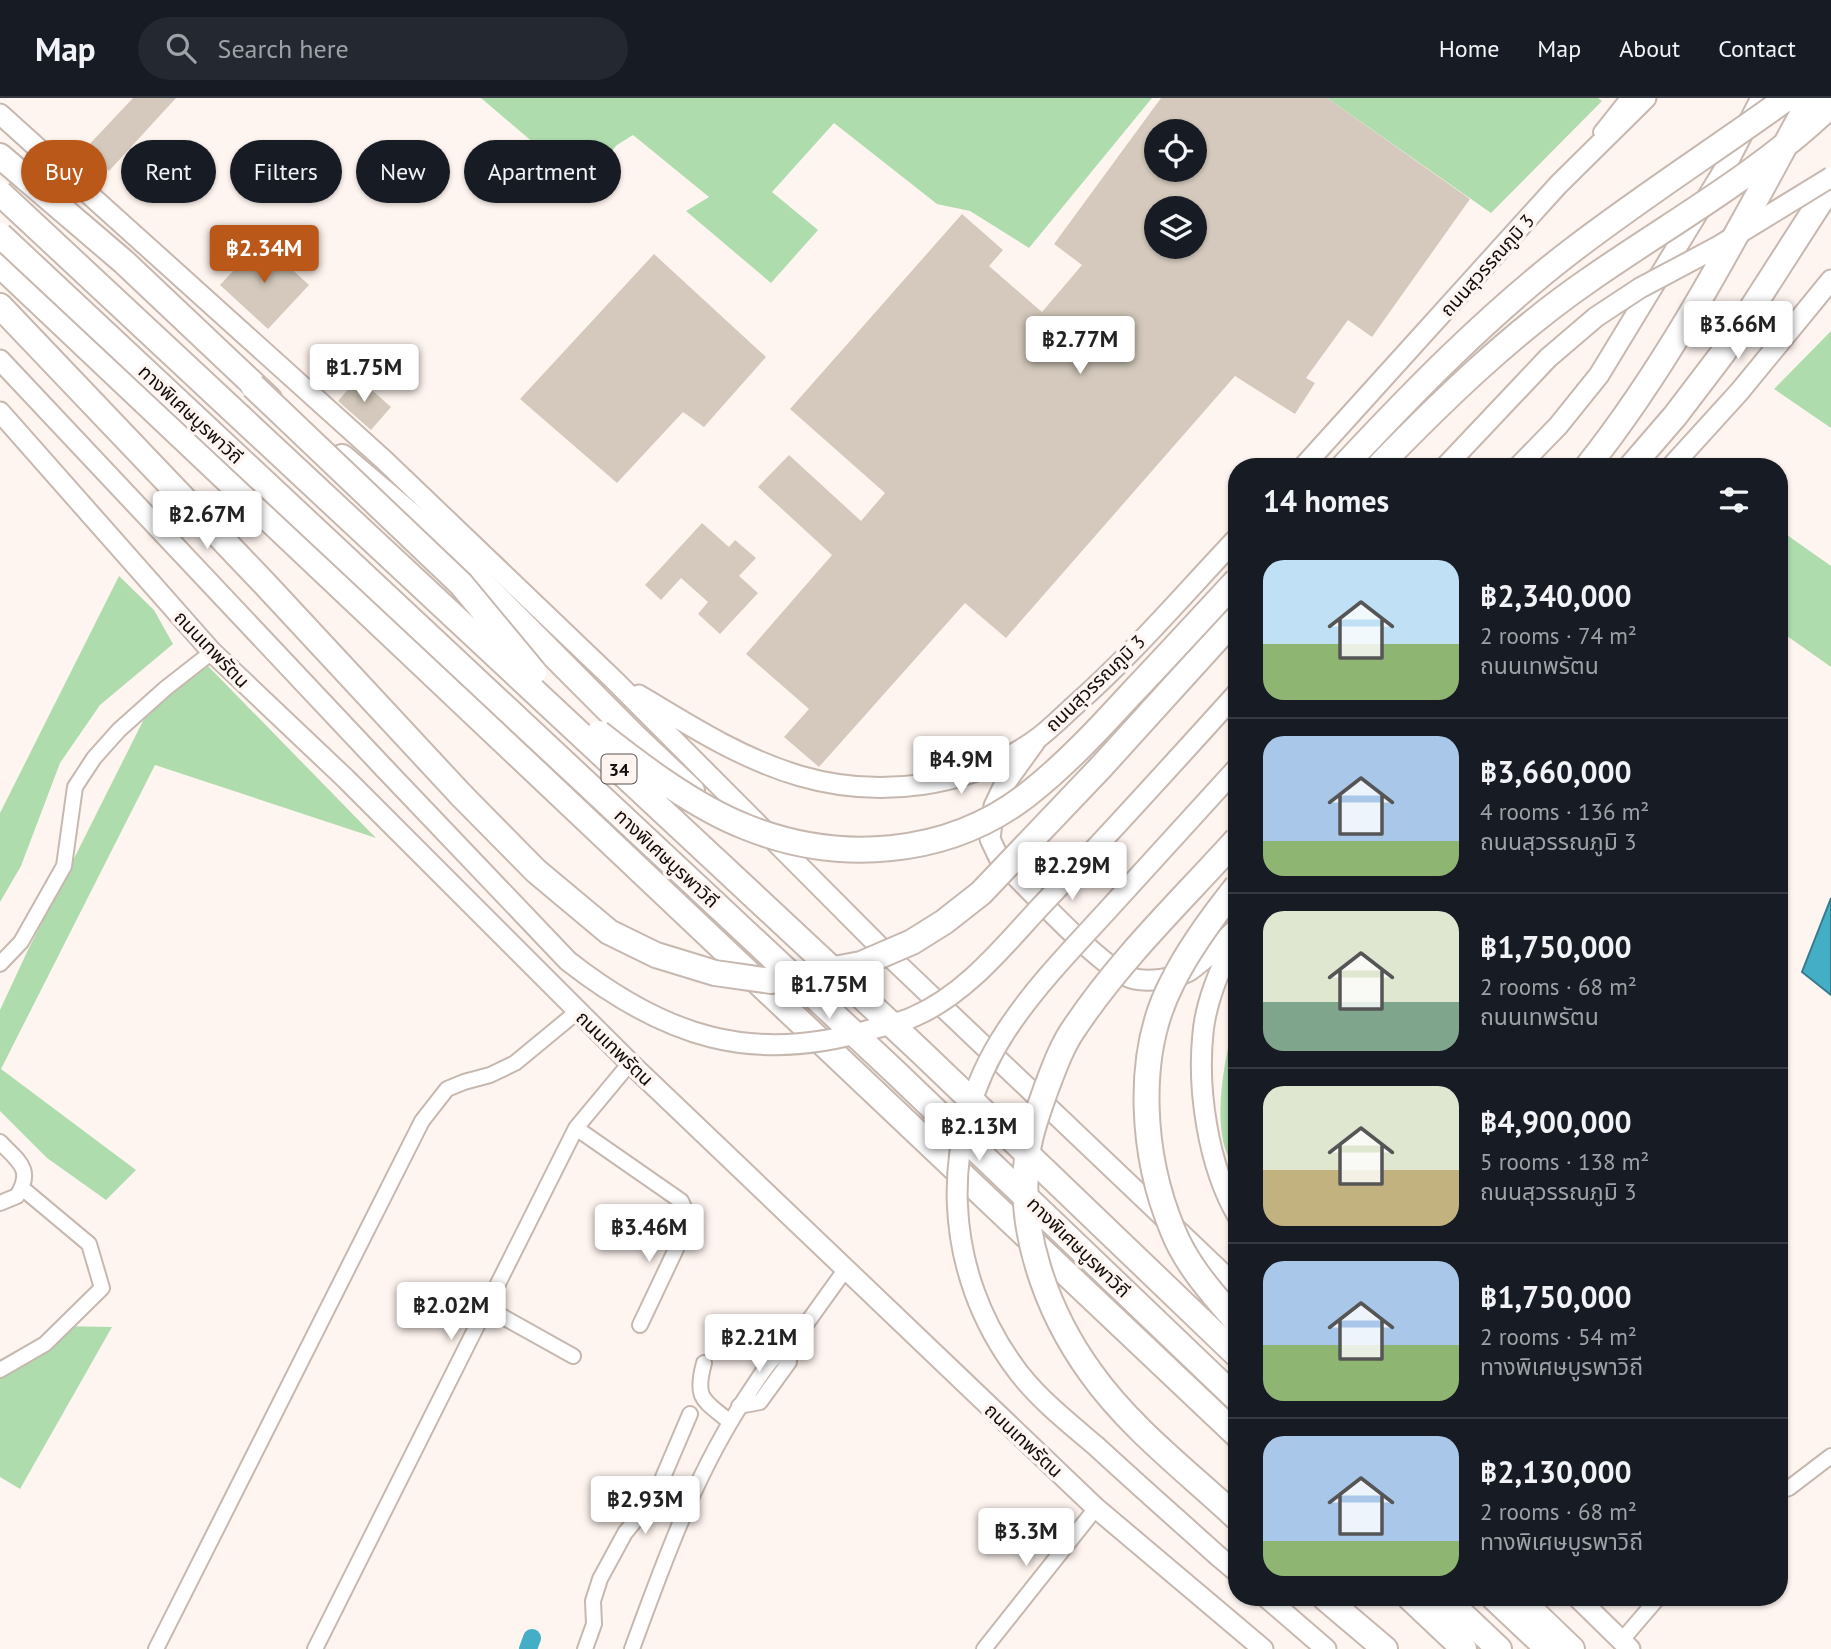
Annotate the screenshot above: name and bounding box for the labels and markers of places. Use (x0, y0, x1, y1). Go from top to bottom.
pin: ฿2.34M (207, 226, 321, 285)
pin: ฿3.66M (1681, 302, 1795, 361)
pin: ฿2.77M (1023, 316, 1137, 376)
pin: ฿1.75M (307, 344, 421, 404)
pin: ฿2.67M (150, 491, 264, 551)
pin: ฿4.9M (912, 736, 1010, 796)
pin: ฿2.29M (1015, 842, 1129, 902)
pin: ฿1.75M (772, 962, 886, 1021)
pin: ฿2.13M (922, 1104, 1036, 1163)
pin: ฿3.46M (592, 1204, 706, 1264)
pin: ฿2.02M (394, 1282, 508, 1342)
pin: ฿2.21M (702, 1314, 816, 1374)
pin: ฿2.93M (588, 1476, 702, 1536)
pin: ฿3.3M (977, 1508, 1075, 1568)

